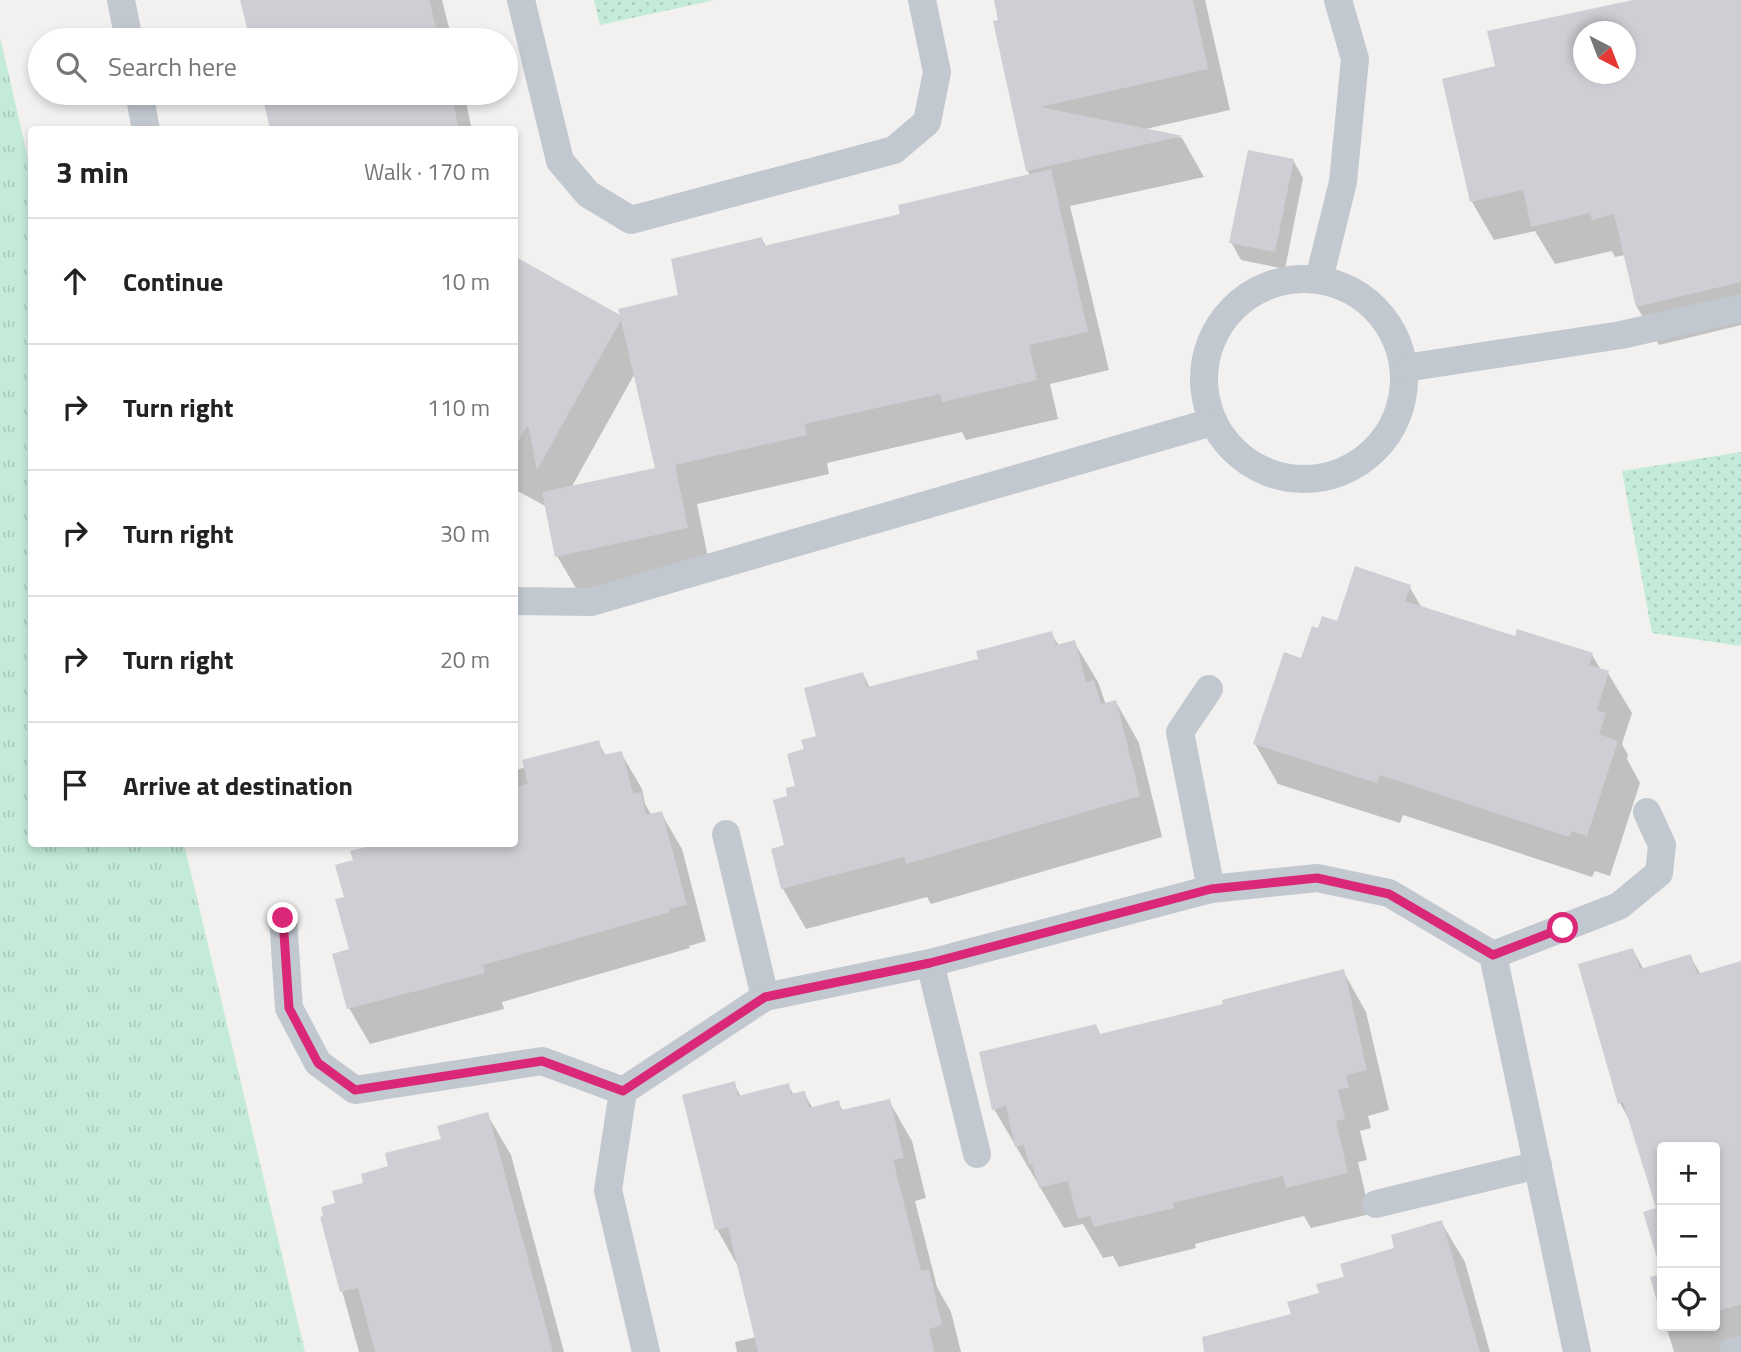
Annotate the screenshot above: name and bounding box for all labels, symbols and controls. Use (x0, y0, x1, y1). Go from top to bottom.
north arrow (1573, 21, 1636, 84)
search box (28, 28, 518, 105)
text: Search here (108, 47, 237, 86)
icon: search (52, 48, 90, 86)
text: 3 min (56, 149, 129, 195)
text: Walk · 170 m (364, 154, 490, 189)
icon: ahead (56, 262, 94, 300)
text: Continue (123, 262, 223, 301)
text: 10 m (440, 264, 490, 299)
icon: right (56, 388, 94, 426)
text: Turn right (123, 388, 234, 427)
text: 110 m (427, 390, 490, 425)
icon: right (56, 514, 94, 552)
text: Turn right (123, 514, 234, 553)
text: 30 m (440, 516, 490, 551)
icon: right (56, 640, 94, 678)
text: Turn right (123, 640, 234, 679)
text: 20 m (440, 642, 490, 677)
icon: arrive (56, 766, 94, 804)
text: Arrive at destination (123, 766, 353, 805)
route end (267, 902, 298, 933)
route start (1547, 912, 1578, 943)
map controls (1657, 1142, 1720, 1331)
button: + (1657, 1142, 1720, 1205)
button: − (1657, 1205, 1720, 1268)
button: locate (1657, 1268, 1720, 1331)

